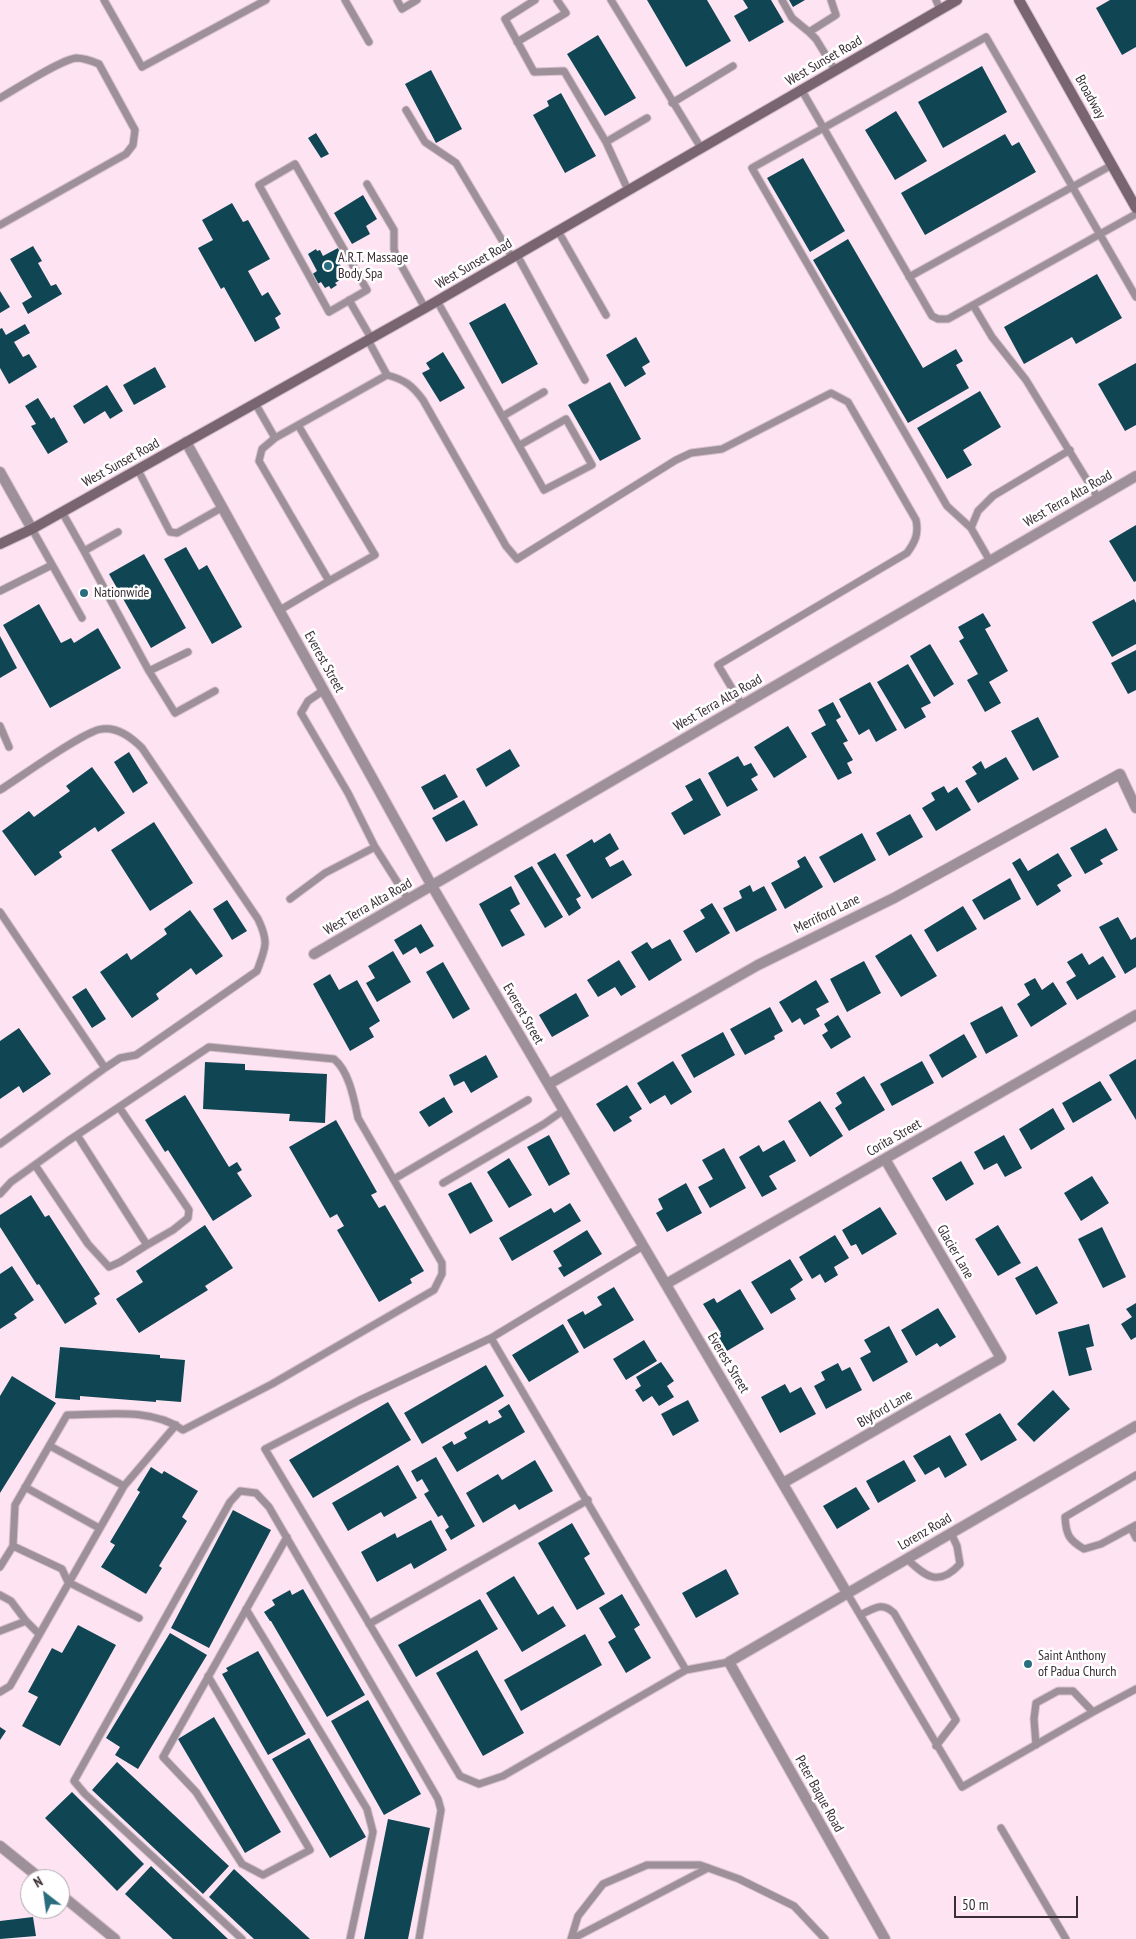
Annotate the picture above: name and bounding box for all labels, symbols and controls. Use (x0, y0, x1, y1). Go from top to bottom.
street label: West Sunset Road (783, 32, 865, 90)
street label: Broadway (1071, 72, 1109, 122)
street label: West Sunset Road (433, 235, 515, 293)
place label: A.R.T. Massage Body Spa (338, 250, 408, 282)
marker: A.R.T. Massage Body Spa (322, 260, 334, 272)
street label: West Sunset Road (79, 435, 163, 491)
street label: West Terra Alta Road (1021, 467, 1115, 531)
place label: Nationwide (94, 585, 149, 601)
marker: Nationwide (78, 587, 90, 599)
street label: Everest Street (300, 628, 348, 696)
street label: West Terra Alta Road (671, 671, 765, 735)
street label: West Terra Alta Road (321, 875, 415, 939)
street label: Merriford Lane (791, 891, 863, 937)
street label: Everest Street (499, 981, 547, 1047)
street label: Corita Street (864, 1116, 924, 1160)
street label: Glacier Lane (933, 1222, 977, 1282)
street label: Everest Street (703, 1330, 753, 1396)
street label: Blyford Lane (855, 1387, 915, 1431)
street label: Lorenz Road (895, 1510, 955, 1554)
place label: Saint Anthony of Padua Church (1038, 1648, 1116, 1680)
marker: Saint Anthony of Padua Church (1022, 1658, 1034, 1670)
street label: Peter Baque Road (791, 1753, 847, 1835)
north arrow (20, 1869, 70, 1919)
text: N (30, 1872, 46, 1892)
scale bar (956, 1886, 1080, 1918)
text: 50 m (962, 1895, 988, 1914)

